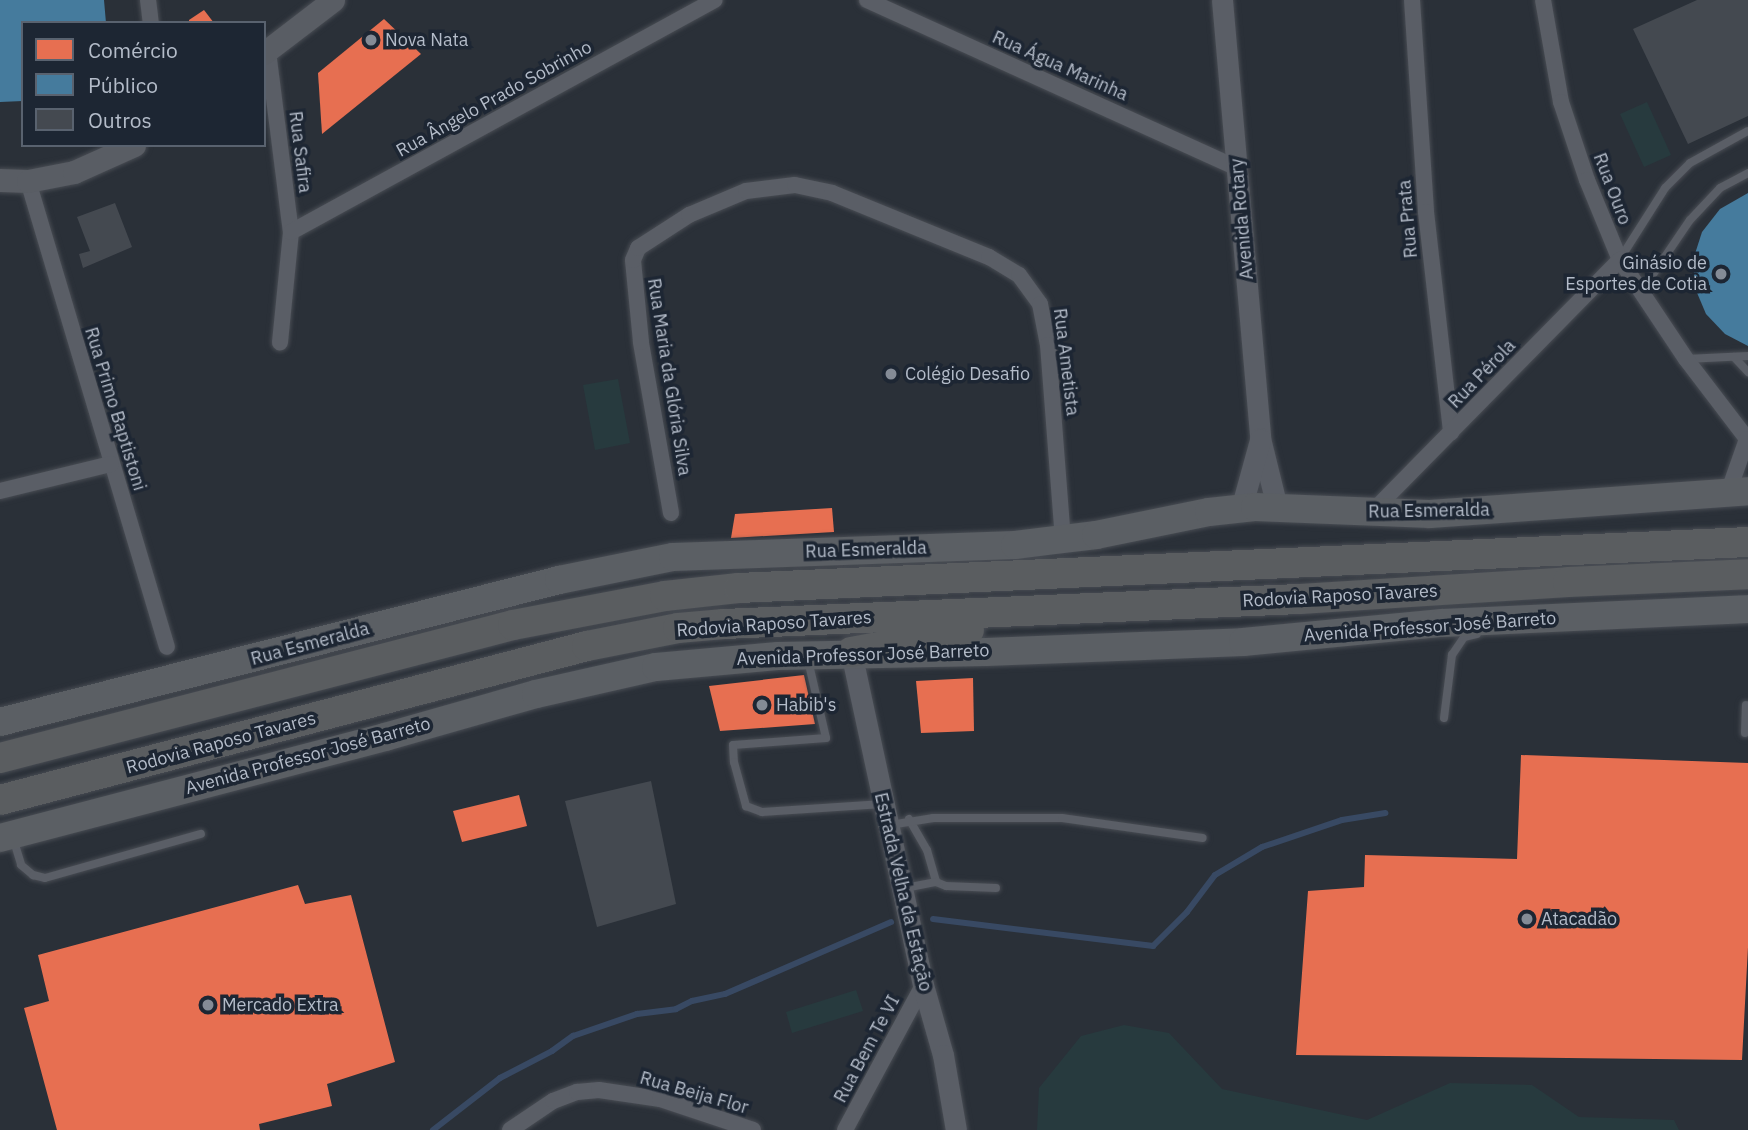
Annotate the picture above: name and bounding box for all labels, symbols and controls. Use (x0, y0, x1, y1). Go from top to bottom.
legend (21, 21, 266, 147)
street label: Rua Água Marinha (989, 26, 1131, 106)
place label: Nova Nata (385, 29, 468, 51)
marker: Nova Nata (363, 32, 379, 48)
text: Comércio (88, 36, 178, 64)
street label: Rua Ângelo Prado Sobrinho (393, 36, 595, 162)
text: Público (88, 71, 158, 99)
text: Outros (88, 106, 152, 134)
street label: Rua Safira (284, 110, 316, 194)
street label: Rua Ouro (1588, 150, 1636, 228)
street label: Avenida Rotary (1226, 157, 1258, 281)
street label: Rua Prata (1394, 179, 1422, 259)
place label: Ginásio de Esportes de Cotia (1565, 253, 1707, 296)
marker: Ginásio de Esportes de Cotia (1713, 266, 1729, 282)
street label: Rua Maria da Glória Silva (643, 277, 695, 477)
street label: Rua Ametista (1049, 307, 1083, 417)
street label: Rua Primo Baptistoni (80, 325, 150, 493)
street label: Rua Pérola (1444, 335, 1520, 413)
place label: Colégio Desafio (905, 363, 1030, 385)
marker: Colégio Desafio (883, 366, 899, 382)
street label: Rua Esmeralda (1368, 499, 1490, 523)
street label: Rua Esmeralda (805, 537, 927, 563)
street label: Rodovia Raposo Tavares (1242, 580, 1438, 612)
street label: Rodovia Raposo Tavares (676, 606, 872, 642)
street label: Avenida Professor José Barreto (1303, 607, 1557, 647)
street label: Rua Esmeralda (248, 618, 372, 670)
street label: Avenida Professor José Barreto (736, 640, 990, 670)
place label: Habib's (776, 694, 836, 716)
marker: Habib's (754, 697, 770, 713)
street label: Rodovia Raposo Tavares (124, 707, 318, 779)
street label: Avenida Professor José Barreto (183, 713, 433, 799)
street label: Estrada Velha da Estação (870, 791, 936, 993)
place label: Atacadão (1541, 908, 1617, 930)
marker: Atacadão (1519, 911, 1535, 927)
street label: Rua Bem Te VI (830, 992, 904, 1106)
place label: Mercado Extra (222, 994, 339, 1016)
marker: Mercado Extra (200, 997, 216, 1013)
street label: Rua Beija Flor (637, 1067, 751, 1119)

